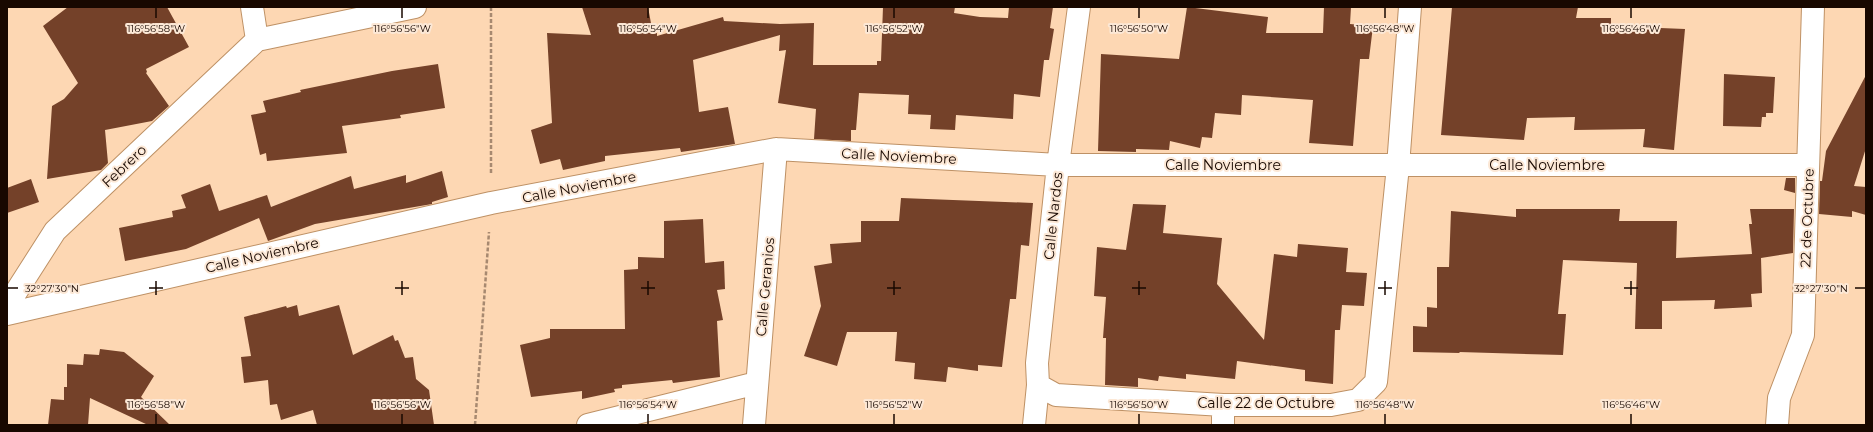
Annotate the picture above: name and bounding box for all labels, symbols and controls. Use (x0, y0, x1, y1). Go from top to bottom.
text: 116°56'58"W (127, 22, 185, 35)
text: 116°56'56"W (373, 22, 431, 35)
text: 116°56'54"W (619, 22, 677, 35)
text: 116°56'52"W (865, 22, 923, 35)
text: 116°56'50"W (1110, 22, 1168, 35)
text: 116°56'48"W (1356, 22, 1414, 35)
text: 116°56'46"W (1602, 22, 1660, 35)
street label: Febrero (98, 141, 150, 191)
street label: Calle Noviembre (841, 144, 957, 168)
street label: Calle Noviembre (1165, 156, 1281, 174)
street label: Calle Noviembre (1489, 156, 1605, 174)
street label: Calle Noviembre (520, 167, 638, 207)
street label: 22 de Octubre (1796, 168, 1818, 268)
street label: Calle Nardos (1039, 171, 1067, 261)
street label: Calle Noviembre (204, 233, 320, 277)
street label: Calle Geranios (752, 237, 778, 337)
text: 32°27'30"N (25, 282, 79, 295)
text: 32°27'30"N (1794, 282, 1848, 295)
street label: Calle 22 de Octubre (1197, 394, 1335, 412)
text: 116°56'58"W (127, 398, 185, 411)
text: 116°56'56"W (373, 398, 431, 411)
text: 116°56'54"W (619, 398, 677, 411)
text: 116°56'52"W (865, 398, 923, 411)
text: 116°56'50"W (1110, 398, 1168, 411)
text: 116°56'48"W (1356, 398, 1414, 411)
text: 116°56'46"W (1602, 398, 1660, 411)

